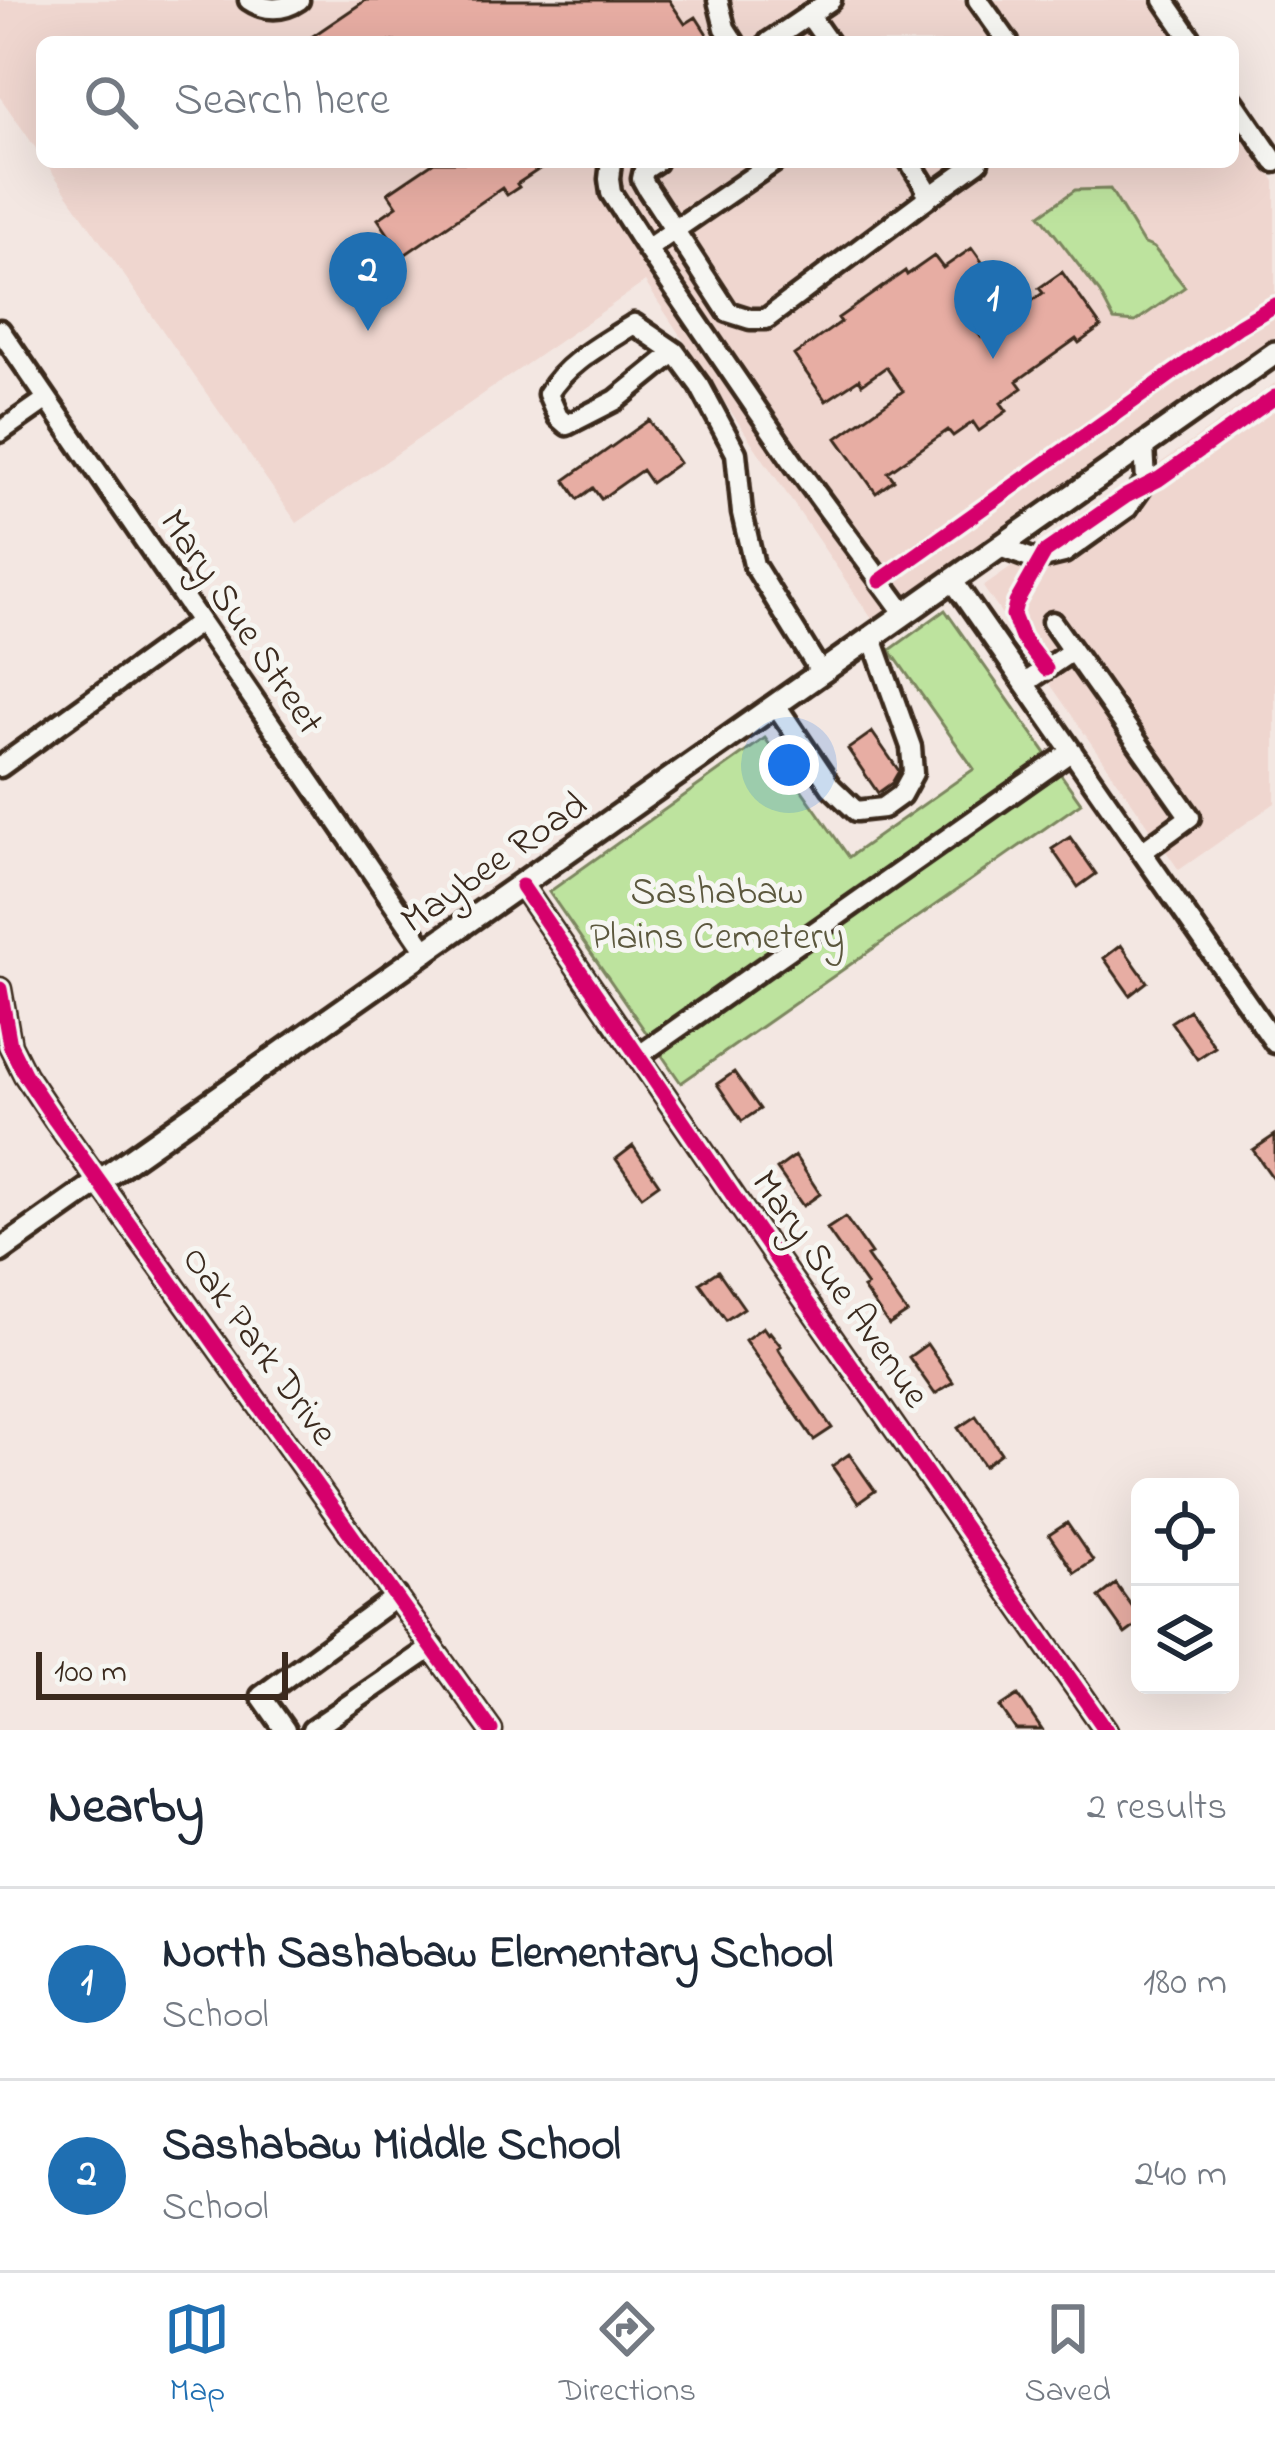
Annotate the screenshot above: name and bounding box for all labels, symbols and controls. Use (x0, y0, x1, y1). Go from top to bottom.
search box (36, 36, 1239, 168)
icon: search (78, 69, 144, 135)
text: Search here (174, 69, 390, 135)
pin: 2 (329, 232, 407, 331)
pin: 1 (954, 260, 1032, 359)
street label: Mary Sue Street (143, 499, 337, 747)
your location (759, 735, 819, 795)
street label: Maybee Road (390, 779, 600, 949)
park label: Sashabaw Plains Cemetery (590, 865, 844, 967)
street label: Mary Sue Avenue (736, 1159, 943, 1421)
street label: Oak Park Drive (166, 1235, 350, 1459)
map controls (1131, 1478, 1239, 1694)
button: locate (1131, 1478, 1239, 1586)
button: layers (1131, 1586, 1239, 1694)
scale bar (36, 1646, 288, 1699)
text: 100 m (54, 1649, 127, 1697)
text: Nearby (48, 1771, 204, 1846)
text: 2 results (1087, 1780, 1227, 1837)
text: North Sashabaw Elementary School (162, 1922, 833, 1988)
text: 1 (81, 1955, 93, 2012)
text: 180 m (1143, 1955, 1227, 2012)
text: School (162, 1988, 269, 2045)
text: Sashabaw Middle School (162, 2114, 621, 2180)
text: 2 (77, 2147, 97, 2204)
text: 240 m (1135, 2147, 1227, 2204)
text: School (162, 2180, 269, 2237)
tab: Map (164, 2296, 230, 2416)
tab: Directions (559, 2296, 696, 2416)
tab: Saved (1025, 2296, 1111, 2416)

